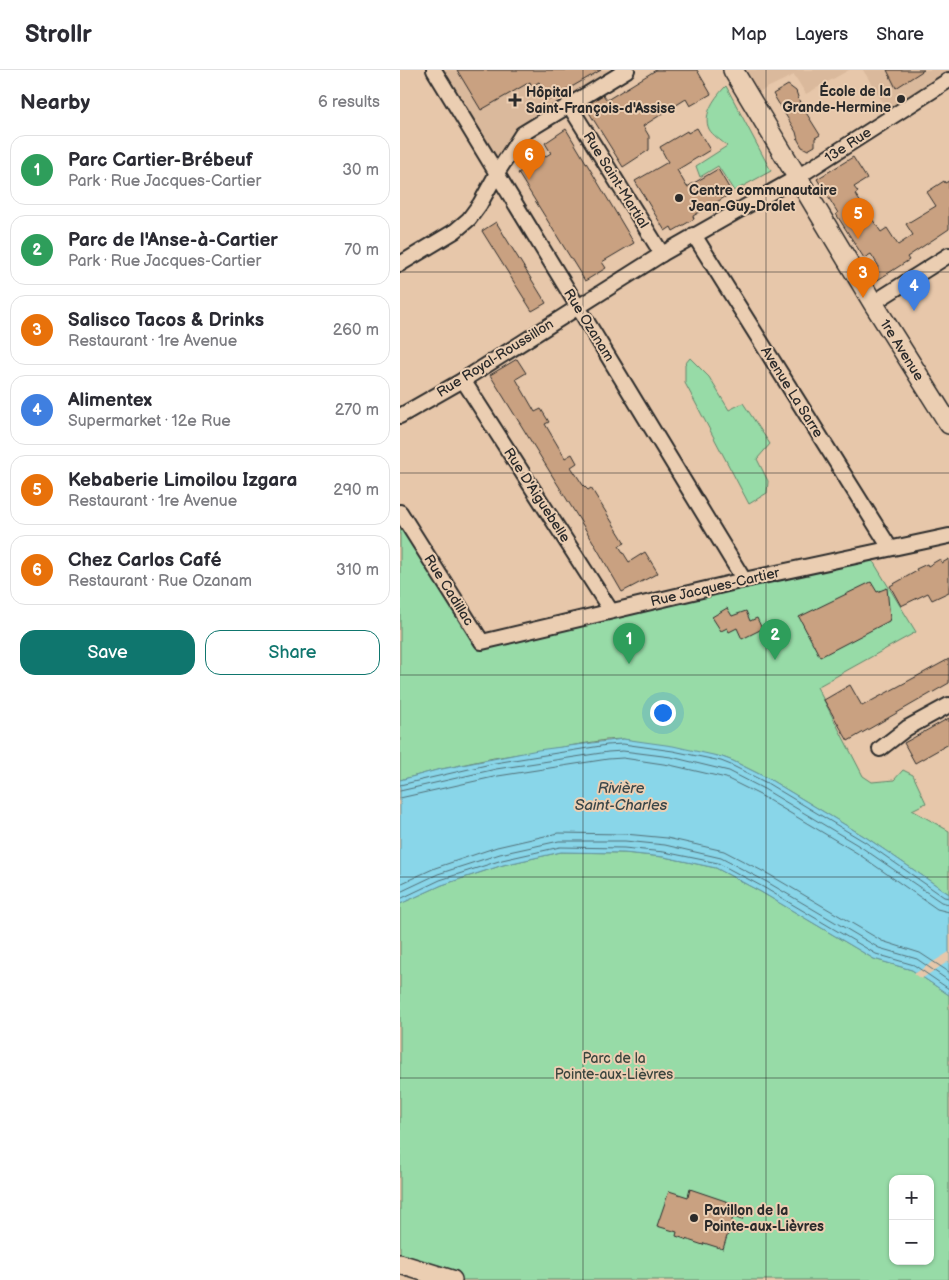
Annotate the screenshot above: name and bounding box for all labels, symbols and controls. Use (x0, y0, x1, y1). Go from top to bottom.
text: Strollr (25, 20, 92, 49)
text: Map (731, 24, 767, 45)
text: Layers (795, 24, 848, 45)
text: Share (876, 24, 924, 45)
place label: École de la Grande-Hermine (782, 81, 891, 116)
place label: Hôpital Saint-François-d'Assise (526, 84, 675, 117)
text: Nearby (20, 90, 90, 115)
text: 6 results (318, 93, 380, 112)
marker: Hôpital Saint-François-d'Assise (508, 93, 522, 107)
marker: École de la Grande-Hermine (895, 93, 907, 105)
street label: 13e Rue (821, 124, 875, 166)
street label: Rue Saint-Martial (580, 129, 652, 231)
pin: 6 (513, 139, 545, 180)
text: Parc Cartier-Brébeuf (68, 149, 253, 172)
text: 1 (34, 161, 40, 180)
text: 30 m (342, 161, 379, 180)
text: Park · Rue Jacques-Cartier (68, 172, 261, 191)
place label: Centre communautaire Jean-Guy-Drolet (689, 182, 837, 215)
marker: Centre communautaire Jean-Guy-Drolet (673, 192, 685, 204)
pin: 5 (842, 198, 874, 239)
text: Parc de l'Anse-à-Cartier (68, 229, 278, 252)
text: 2 (32, 241, 42, 260)
text: 70 m (344, 241, 379, 260)
text: Park · Rue Jacques-Cartier (68, 252, 261, 271)
pin: 3 (847, 257, 879, 298)
pin: 4 (898, 270, 930, 311)
street label: Rue Ozanam (560, 286, 618, 364)
text: Salisco Tacos & Drinks (68, 309, 264, 332)
street label: Rue Royal-Roussillon (434, 315, 557, 401)
street label: 1re Avenue (876, 316, 928, 384)
text: 3 (32, 321, 42, 340)
text: 260 m (333, 321, 379, 340)
text: Restaurant · 1re Avenue (68, 332, 237, 351)
street label: Avenue La Sarre (757, 343, 827, 441)
text: Alimentex (68, 389, 152, 412)
text: 4 (32, 401, 42, 420)
text: 270 m (335, 401, 379, 420)
text: Supermarket · 12e Rue (68, 412, 231, 431)
street label: Rue D'Aiguebelle (500, 445, 574, 545)
text: Kebaberie Limoilou Izgara (68, 469, 297, 492)
text: 5 (32, 481, 42, 500)
text: 290 m (333, 481, 379, 500)
text: Restaurant · 1re Avenue (68, 492, 237, 511)
text: Chez Carlos Café (68, 549, 221, 572)
street label: Rue Cadillac (420, 551, 478, 629)
text: 6 (32, 561, 42, 580)
text: 310 m (336, 561, 379, 580)
street label: Rue Jacques-Cartier (649, 564, 782, 610)
text: Restaurant · Rue Ozanam (68, 572, 252, 591)
pin: 2 (759, 619, 791, 660)
pin: 1 (613, 623, 645, 664)
button: Save (20, 630, 195, 675)
button: Share (205, 630, 380, 675)
your location (650, 700, 676, 726)
water label: Rivière Saint-Charles (575, 779, 668, 815)
park label: Parc de la Pointe-aux-Lièvres (555, 1050, 673, 1083)
map controls (889, 1175, 934, 1265)
button: + (889, 1175, 934, 1220)
place label: Pavillon de la Pointe-aux-Lièvres (704, 1202, 824, 1235)
marker: Pavillon de la Pointe-aux-Lièvres (688, 1212, 700, 1224)
button: − (889, 1220, 934, 1265)

